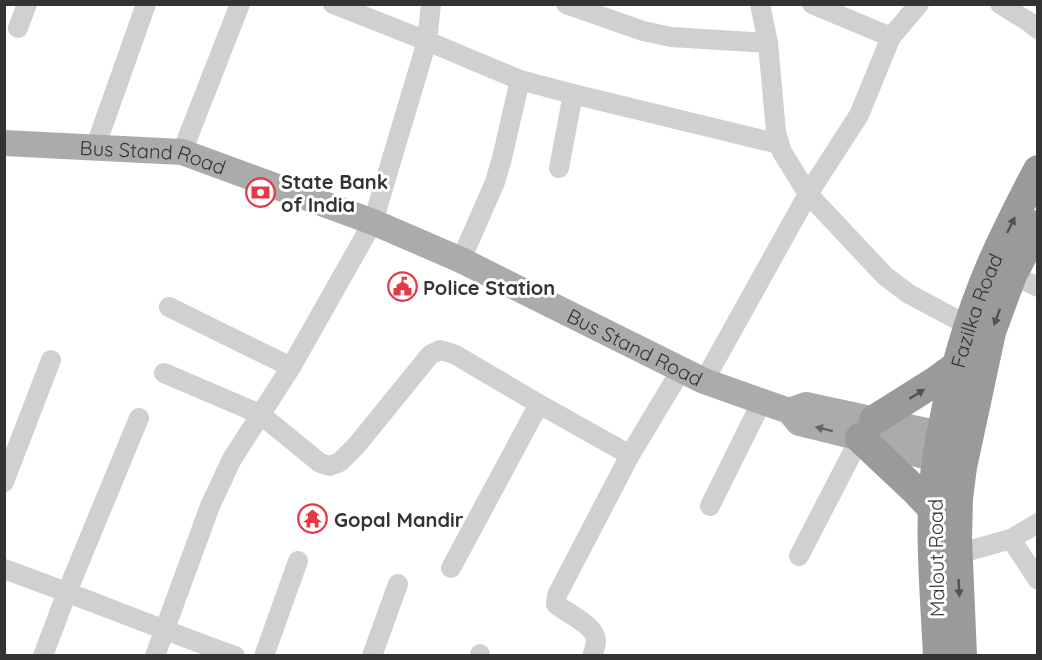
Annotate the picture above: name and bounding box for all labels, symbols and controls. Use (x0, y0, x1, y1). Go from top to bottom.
street label: Bus Stand Road (79, 134, 229, 180)
place label: State Bank of India (281, 169, 388, 217)
bank icon: State Bank of India (244, 177, 276, 209)
one-way arrow (1006, 216, 1015, 233)
street label: Fazilka Road (944, 249, 1007, 370)
public building icon: Police Station (386, 271, 418, 303)
place label: Police Station (423, 275, 555, 300)
street label: Bus Stand Road (563, 302, 707, 391)
one-way arrow (991, 308, 1001, 326)
one-way arrow (909, 388, 925, 399)
one-way arrow (815, 424, 833, 433)
street label: Malout Road (922, 499, 950, 617)
temple icon: Gopal Mandir (297, 503, 329, 535)
place label: Gopal Mandir (334, 507, 464, 532)
one-way arrow (954, 578, 963, 597)

